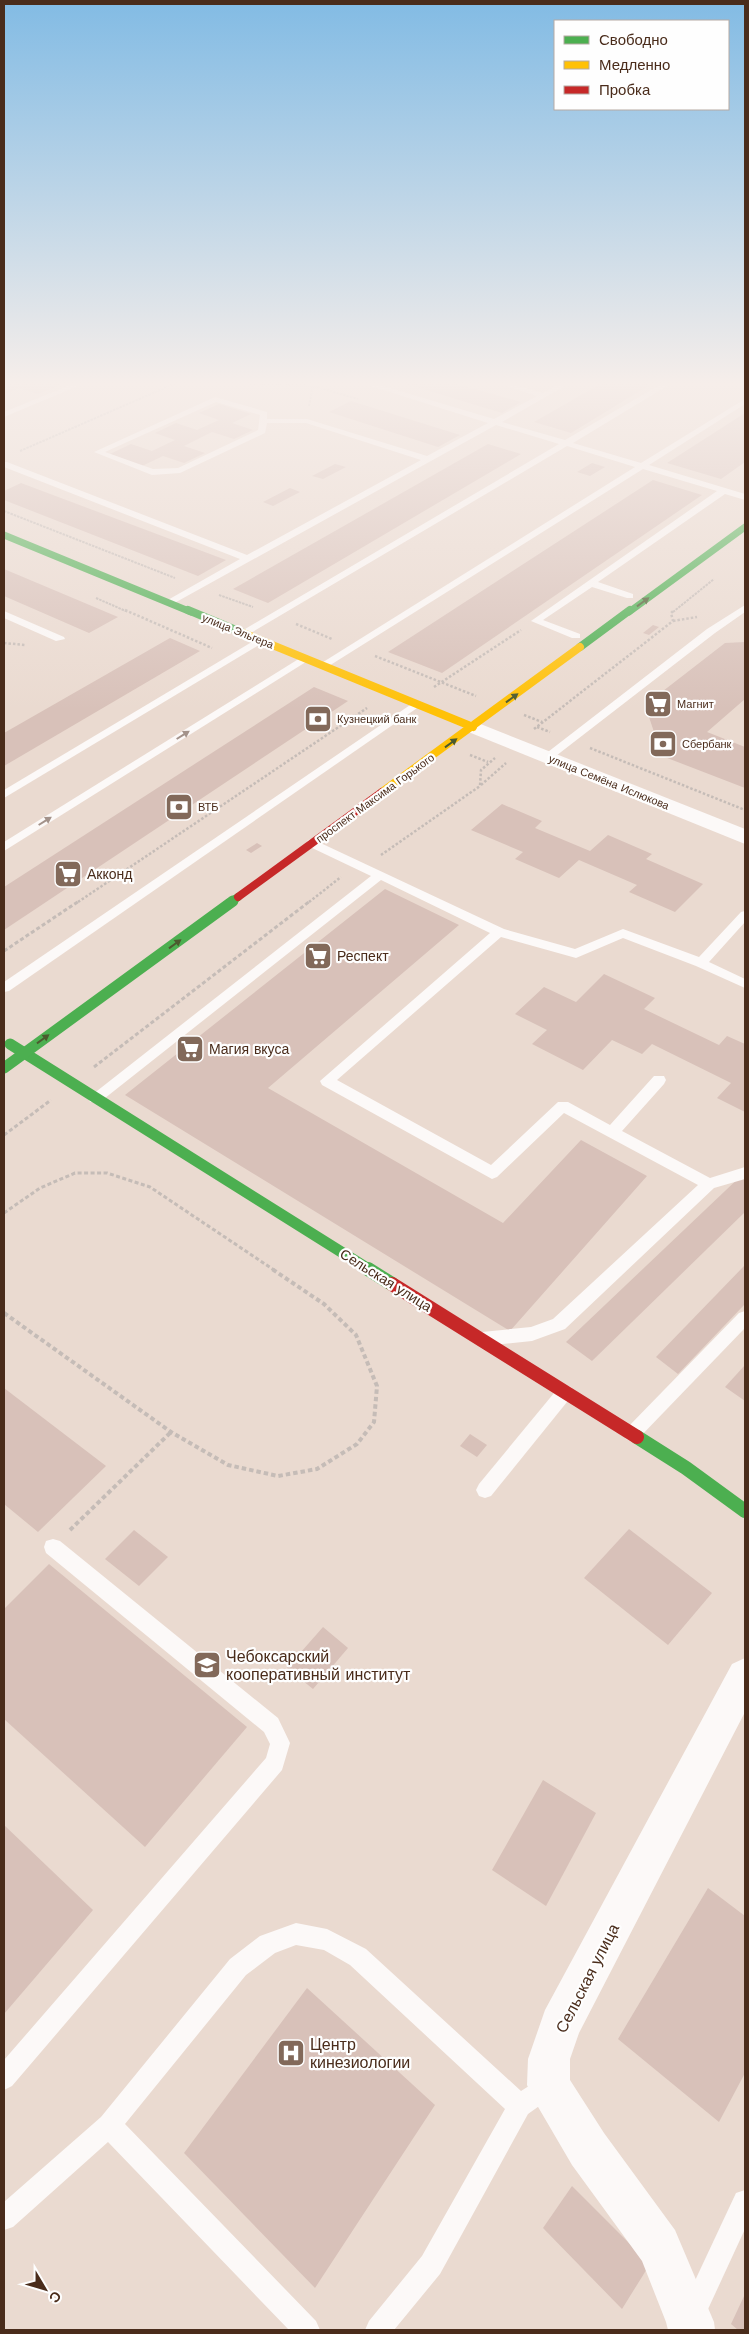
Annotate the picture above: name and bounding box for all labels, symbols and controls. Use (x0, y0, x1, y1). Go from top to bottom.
legend (554, 20, 729, 110)
text: Свободно (599, 31, 668, 49)
text: Медленно (599, 56, 670, 74)
text: Пробка (599, 81, 651, 99)
one-way arrow (636, 597, 650, 607)
street label: улица Эльгера (200, 611, 276, 652)
supermarket icon: Магнит (643, 689, 673, 719)
one-way arrow (505, 692, 518, 703)
place label: Магнит (677, 698, 714, 711)
bank icon: Кузнецкий банк (303, 704, 333, 734)
place label: Кузнецкий банк (337, 713, 417, 726)
bank icon: Сбербанк (648, 729, 678, 759)
one-way arrow (176, 731, 189, 740)
one-way arrow (444, 737, 457, 748)
place label: Сбербанк (682, 738, 732, 751)
street label: проспект Максима Горького (314, 751, 437, 846)
street label: улица Семёна Ислюкова (547, 752, 672, 813)
bank icon: ВТБ (164, 792, 194, 822)
place label: ВТБ (198, 801, 219, 814)
one-way arrow (39, 817, 52, 826)
supermarket icon: Акконд (53, 859, 83, 889)
place label: Акконд (87, 866, 132, 882)
one-way arrow (168, 939, 181, 949)
supermarket icon: Респект (303, 941, 333, 971)
place label: Респект (337, 948, 389, 964)
one-way arrow (36, 1034, 50, 1044)
supermarket icon: Магия вкуса (175, 1034, 205, 1064)
place label: Магия вкуса (209, 1041, 289, 1057)
street label: Сельская улица (337, 1245, 435, 1315)
place label: Чебоксарский кооперативный институт (226, 1647, 411, 1684)
school or university icon: Чебоксарский кооперативный институт (192, 1650, 222, 1680)
street label: Сельская улица (552, 1920, 623, 2036)
place label: Центр кинезиологии (310, 2035, 410, 2072)
hospital icon: Центр кинезиологии (276, 2038, 306, 2068)
north arrow (20, 2264, 70, 2314)
text: С (46, 2288, 65, 2306)

